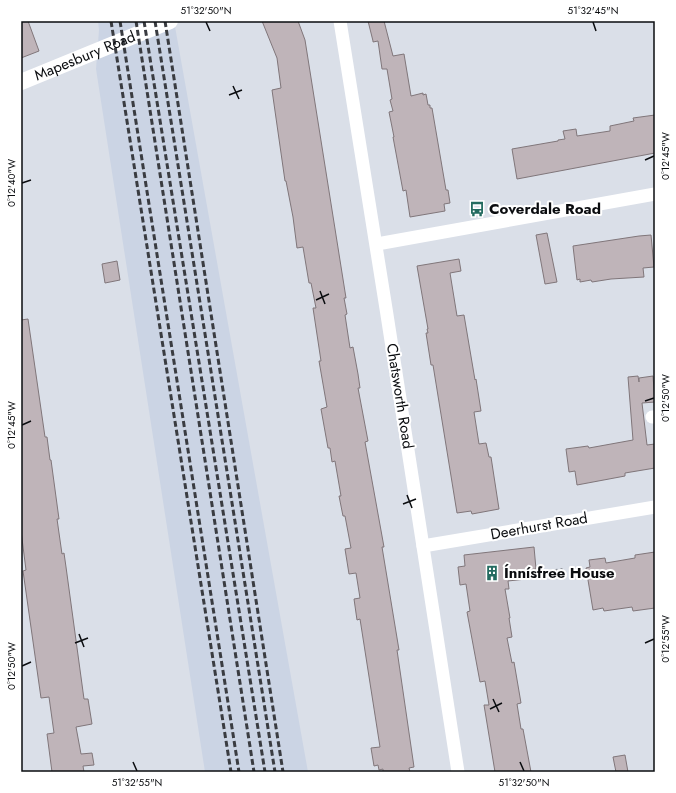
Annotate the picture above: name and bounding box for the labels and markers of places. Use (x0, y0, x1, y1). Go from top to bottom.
place label: Coverdale Road (489, 198, 601, 220)
bus stop icon: Coverdale Road (468, 200, 486, 218)
place label: Ínnísfree House (504, 562, 615, 584)
building icon: Ínnísfree House (483, 564, 501, 582)

